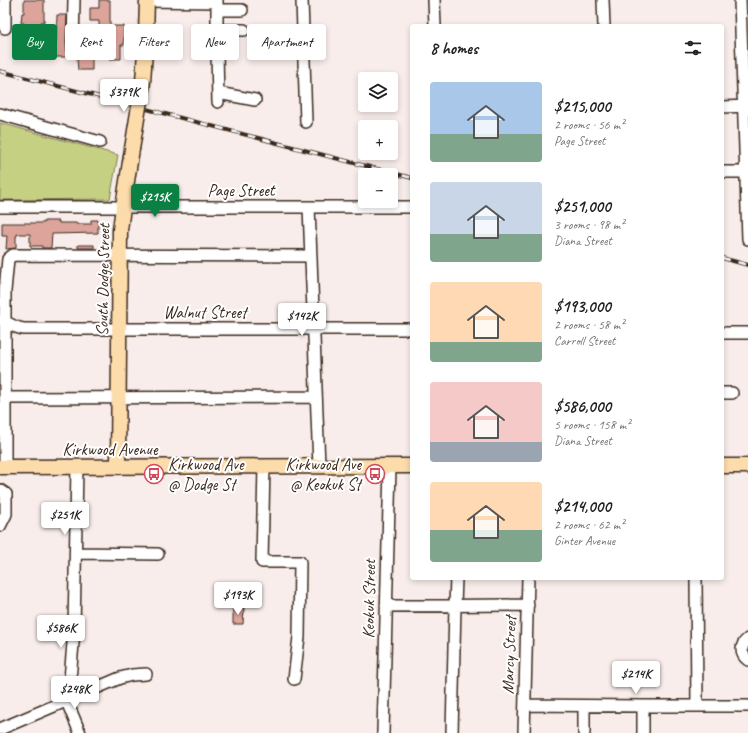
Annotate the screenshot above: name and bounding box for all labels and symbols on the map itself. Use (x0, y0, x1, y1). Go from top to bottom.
pin: $379K (96, 79, 152, 113)
street label: Page Street (208, 180, 277, 201)
pin: $215K (127, 184, 183, 218)
street label: South Dodge Street (92, 221, 115, 336)
street label: Walnut Street (163, 302, 249, 323)
pin: $142K (274, 303, 330, 337)
street label: Kirkwood Avenue (63, 439, 159, 460)
place label: Kirkwood Ave @ Dodge St (168, 454, 245, 495)
place label: Kirkwood Ave @ Keokuk St (286, 454, 363, 495)
bus stop icon: Kirkwood Ave @ Dodge St (143, 463, 165, 485)
bus stop icon: Kirkwood Ave @ Keokuk St (364, 463, 386, 485)
pin: $251K (37, 502, 93, 536)
street label: Keokuk Street (358, 557, 380, 639)
pin: $193K (210, 582, 266, 616)
street label: Marcy Street (497, 613, 521, 695)
pin: $586K (33, 615, 89, 649)
pin: $214K (608, 661, 664, 695)
pin: $248K (47, 676, 103, 710)

